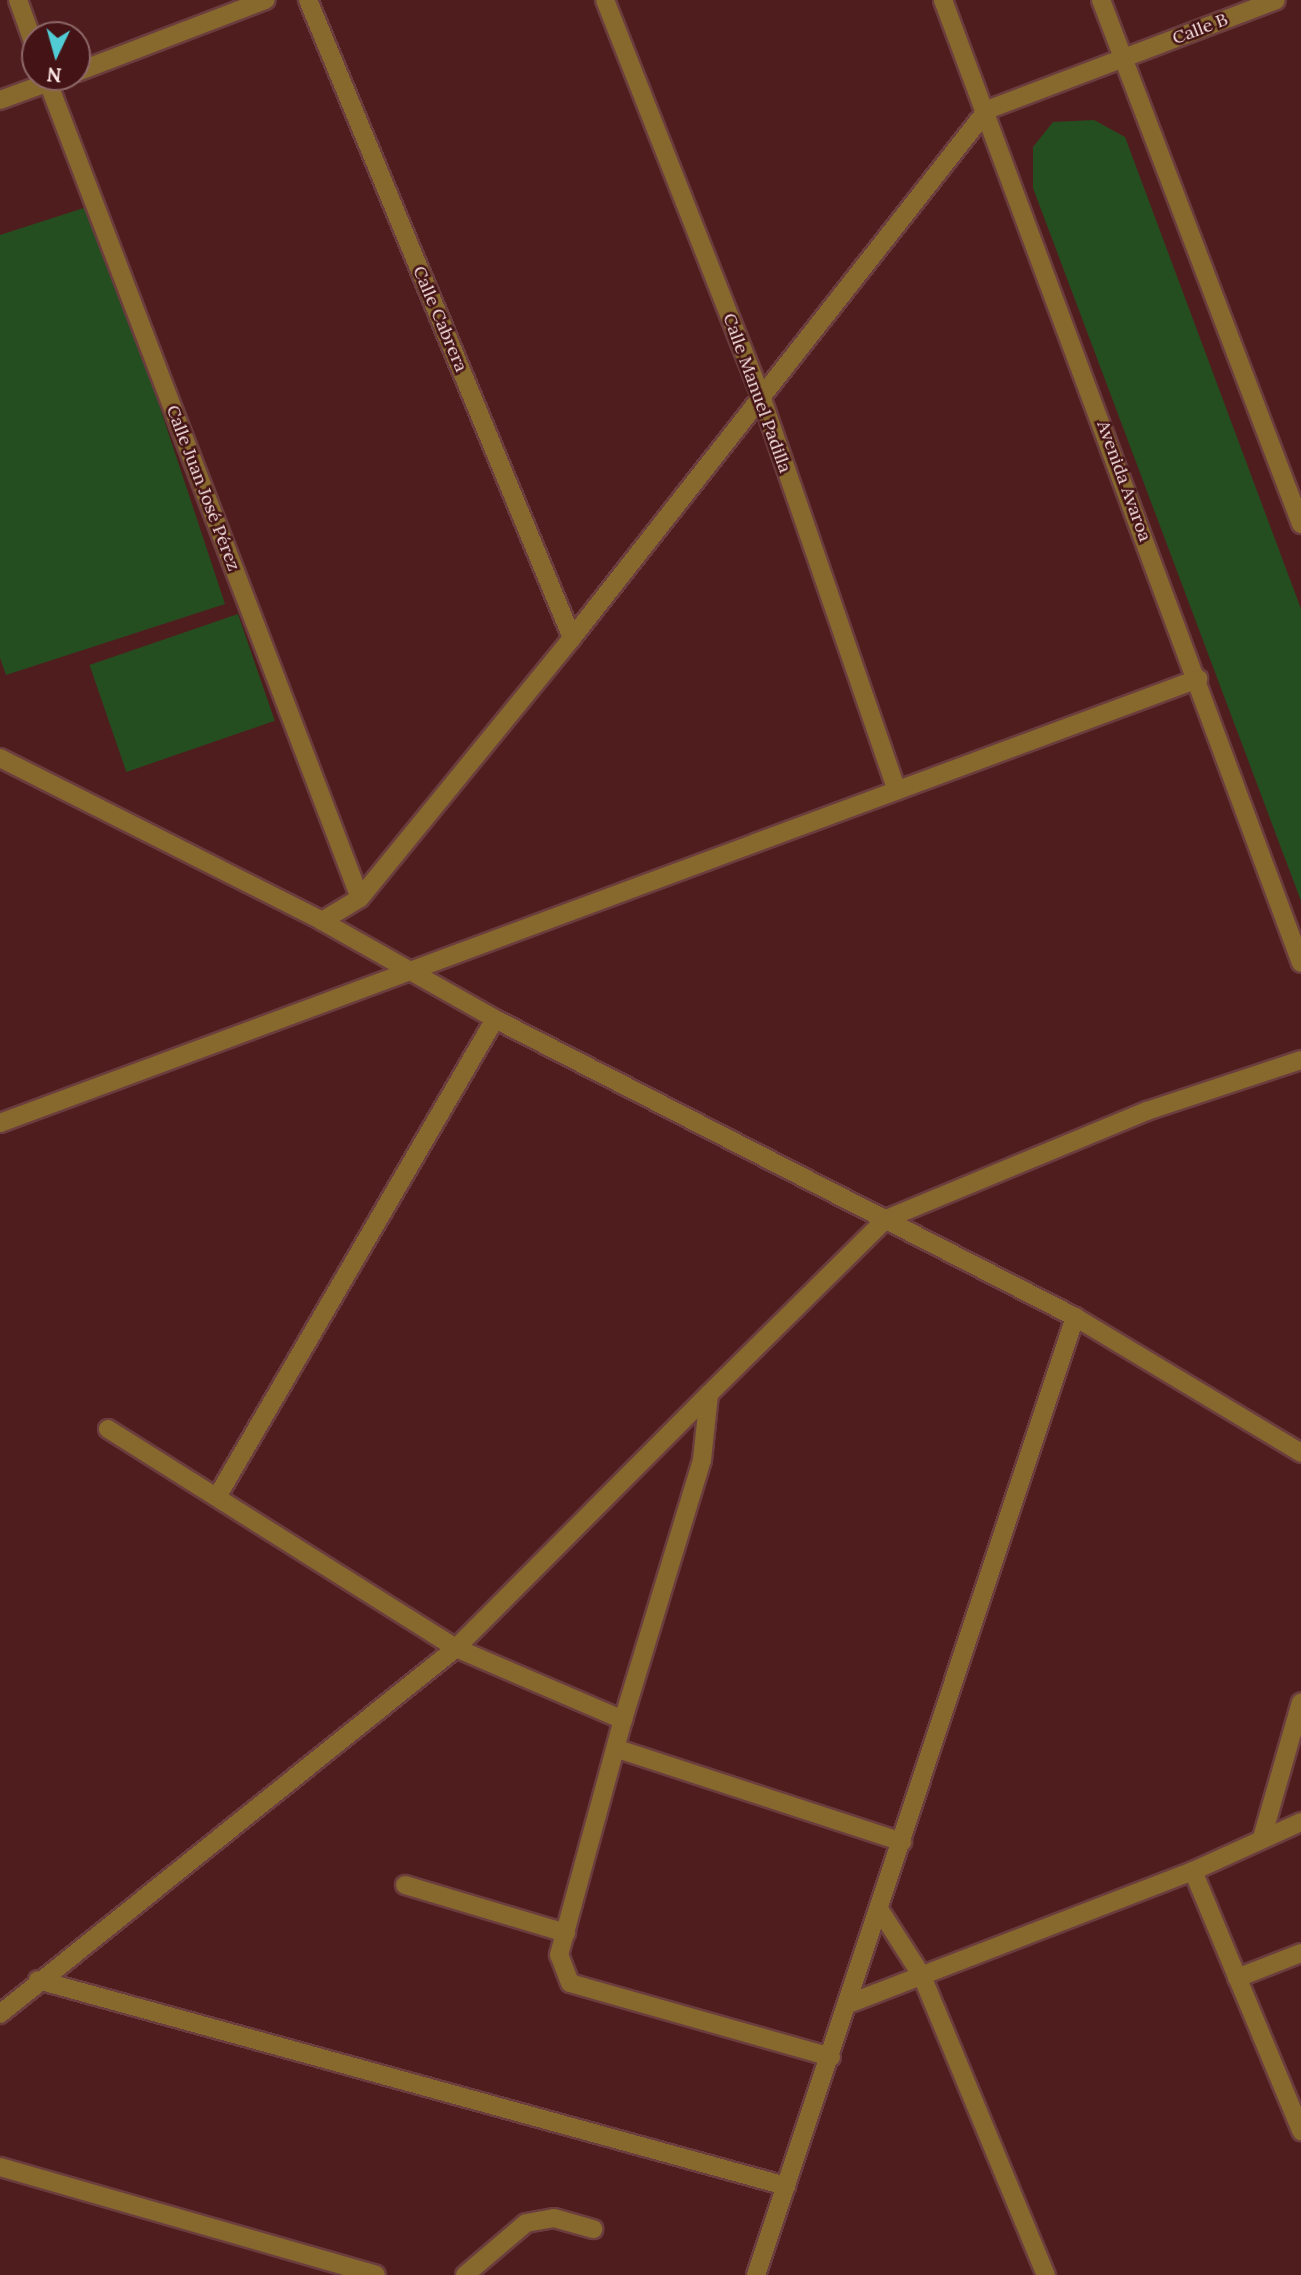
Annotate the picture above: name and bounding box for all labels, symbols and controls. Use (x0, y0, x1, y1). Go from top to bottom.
street label: Calle B (1169, 9, 1231, 49)
north arrow (21, 21, 91, 91)
text: N (46, 62, 63, 88)
street label: Calle Cabrera (408, 263, 472, 375)
street label: Calle Manuel Padilla (718, 310, 796, 476)
street label: Calle Juan José Pérez (161, 402, 245, 574)
street label: Avenida Avaroa (1092, 418, 1156, 544)

